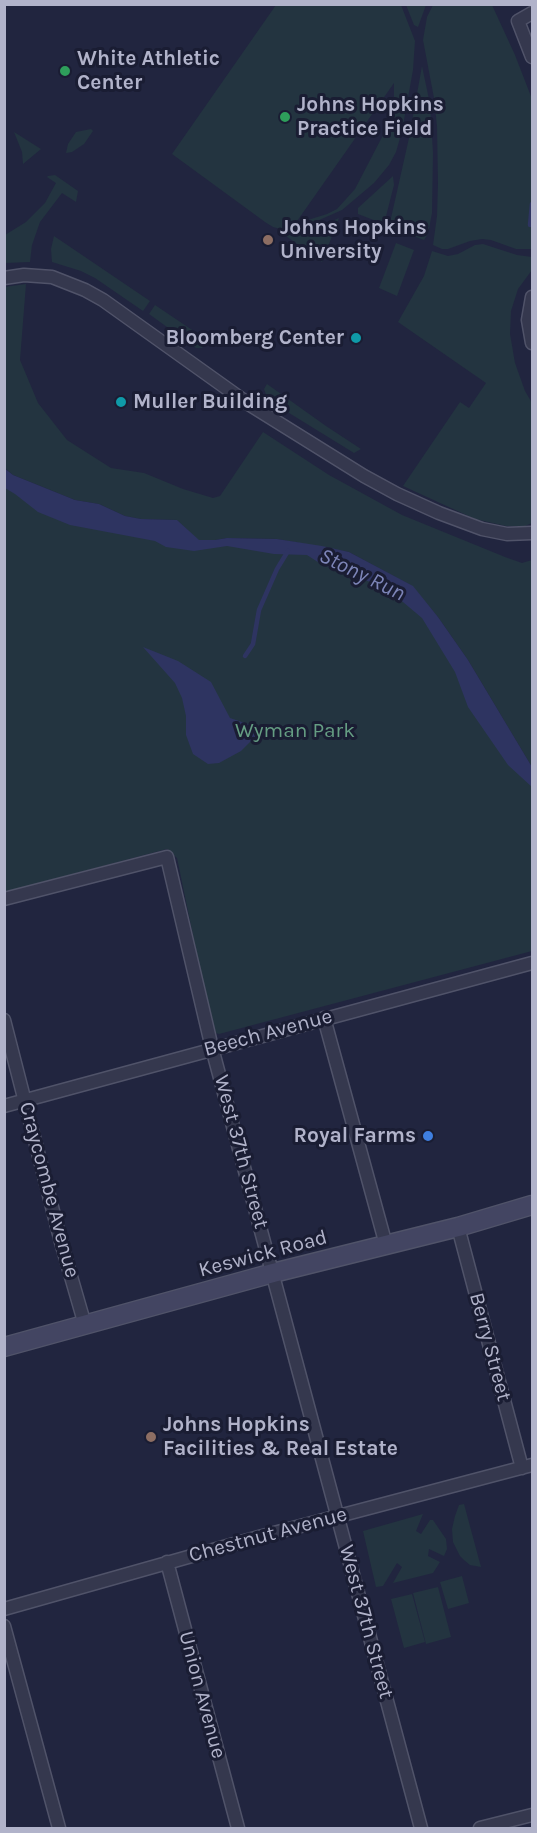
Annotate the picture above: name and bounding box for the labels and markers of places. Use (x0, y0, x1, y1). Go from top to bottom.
place label: White Athletic Center (77, 46, 220, 96)
marker: White Athletic Center (58, 64, 72, 78)
place label: Johns Hopkins Practice Field (297, 92, 444, 142)
marker: Johns Hopkins Practice Field (278, 110, 292, 124)
place label: Johns Hopkins University (280, 215, 427, 265)
marker: Johns Hopkins University (261, 233, 275, 247)
place label: Bloomberg Center (165, 325, 344, 351)
marker: Bloomberg Center (349, 331, 363, 345)
place label: Muller Building (133, 389, 287, 415)
marker: Muller Building (114, 395, 128, 409)
place label: Royal Farms (294, 1123, 416, 1149)
marker: Royal Farms (421, 1129, 435, 1143)
place label: Johns Hopkins Facilities & Real Estate (163, 1412, 398, 1462)
marker: Johns Hopkins Facilities & Real Estate (144, 1430, 158, 1444)

